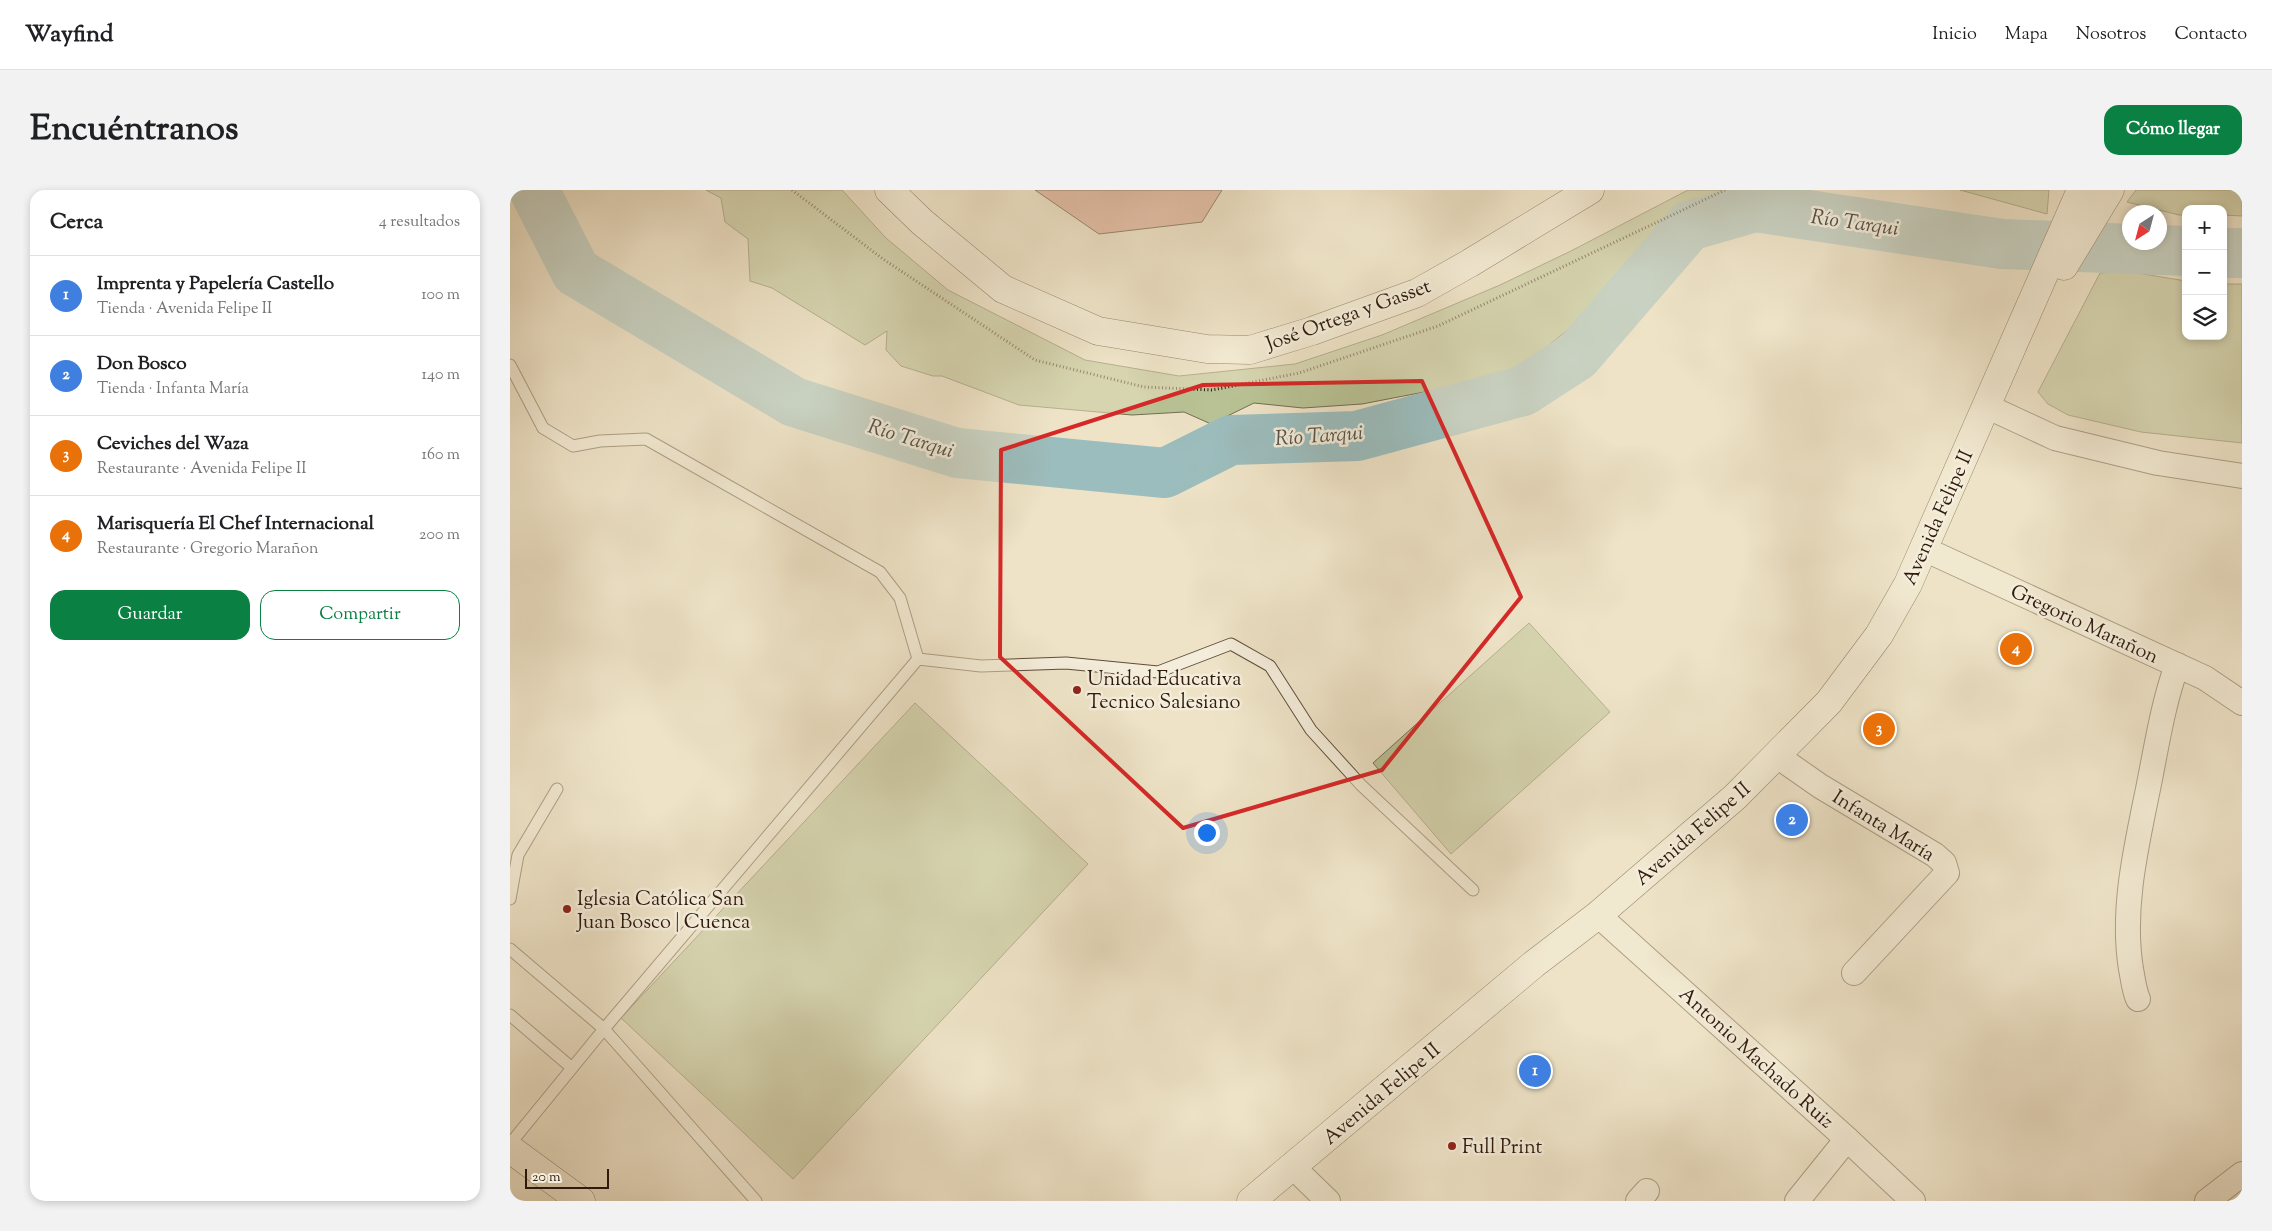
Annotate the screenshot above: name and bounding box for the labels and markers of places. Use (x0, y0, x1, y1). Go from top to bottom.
pin: 4 (2000, 630, 2032, 668)
place label: Unidad Educativa Tecnico Salesiano (1087, 666, 1241, 718)
marker: Unidad Educativa Tecnico Salesiano (1071, 684, 1083, 696)
pin: 3 (1863, 710, 1895, 748)
pin: 2 (1776, 801, 1808, 839)
place label: Iglesia Católica San Juan Bosco | Cuenca (576, 886, 750, 938)
marker: Iglesia Católica San Juan Bosco | Cuenca (561, 903, 573, 915)
pin: 1 (1519, 1052, 1551, 1090)
place label: Full Print (1462, 1134, 1543, 1163)
marker: Full Print (1446, 1140, 1458, 1152)

